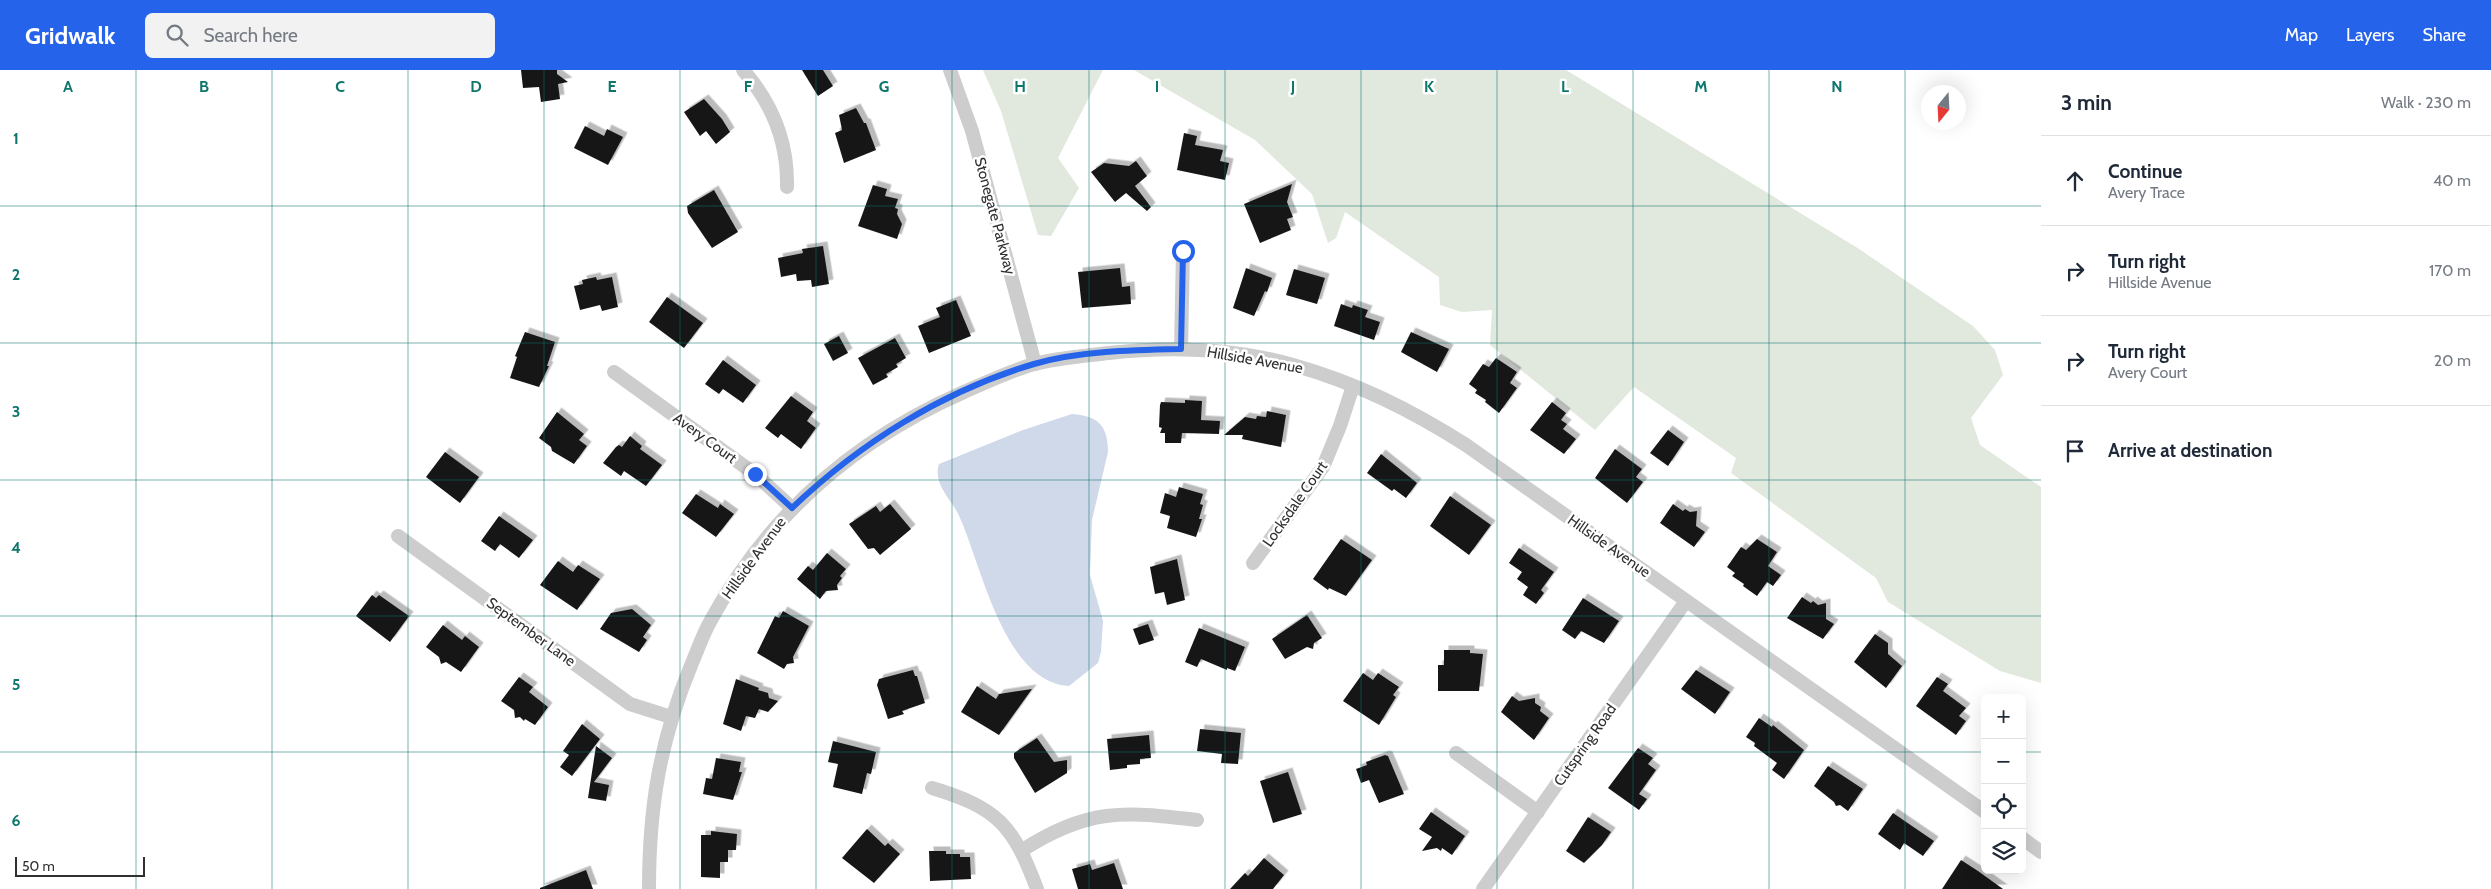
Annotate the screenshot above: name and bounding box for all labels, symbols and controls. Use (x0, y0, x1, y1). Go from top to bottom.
search box (145, 13, 495, 58)
text: Gridwalk (25, 21, 115, 50)
icon: search (163, 21, 191, 49)
text: Search here (203, 24, 298, 47)
text: Map (2285, 24, 2318, 46)
text: Layers (2346, 24, 2395, 46)
text: Share (2423, 24, 2466, 46)
text: A (63, 77, 73, 96)
text: B (199, 77, 209, 96)
text: C (335, 77, 345, 96)
text: D (470, 77, 482, 96)
text: E (607, 77, 617, 96)
text: F (744, 77, 753, 96)
text: G (879, 77, 889, 96)
text: H (1014, 77, 1026, 96)
text: I (1155, 77, 1159, 96)
text: J (1290, 77, 1295, 96)
text: K (1424, 77, 1434, 96)
text: L (1561, 77, 1569, 96)
text: M (1694, 77, 1708, 96)
text: N (1831, 77, 1843, 96)
north arrow (1921, 85, 1966, 130)
text: 3 min (2061, 90, 2112, 115)
text: Walk · 230 m (2381, 93, 2471, 112)
text: 1 (13, 129, 19, 148)
street label: Stonegate Parkway (971, 155, 1019, 277)
text: Continue (2108, 160, 2182, 183)
icon: ahead (2061, 167, 2089, 195)
text: 40 m (2433, 171, 2471, 190)
text: Avery Trace (2108, 183, 2185, 202)
route start (1172, 240, 1195, 263)
text: Turn right (2108, 250, 2186, 273)
icon: right (2061, 257, 2089, 285)
text: 170 m (2429, 261, 2471, 280)
text: 2 (12, 265, 20, 284)
text: Hillside Avenue (2108, 273, 2212, 292)
text: Turn right (2108, 340, 2186, 363)
street label: Hillside Avenue (1206, 343, 1305, 377)
icon: right (2061, 347, 2089, 375)
text: 20 m (2434, 351, 2471, 370)
text: Avery Court (2108, 363, 2187, 382)
text: 3 (12, 402, 20, 421)
street label: Avery Court (670, 409, 740, 467)
icon: arrive (2061, 437, 2089, 465)
text: Arrive at destination (2108, 439, 2272, 462)
street label: Locksdale Court (1259, 458, 1331, 550)
route end (744, 463, 767, 486)
street label: Hillside Avenue (1564, 511, 1654, 581)
street label: Hillside Avenue (718, 513, 790, 603)
text: 4 (11, 538, 21, 557)
street label: September Lane (483, 594, 579, 670)
text: 5 (12, 675, 20, 694)
map controls (1981, 694, 2026, 874)
button: + (1981, 694, 2026, 739)
street label: Cutspring Road (1550, 700, 1620, 790)
button: − (1981, 739, 2026, 784)
button: locate (1981, 784, 2026, 829)
text: 6 (12, 811, 21, 830)
button: layers (1981, 829, 2026, 874)
scale bar (15, 854, 145, 877)
text: 50 m (22, 857, 55, 875)

